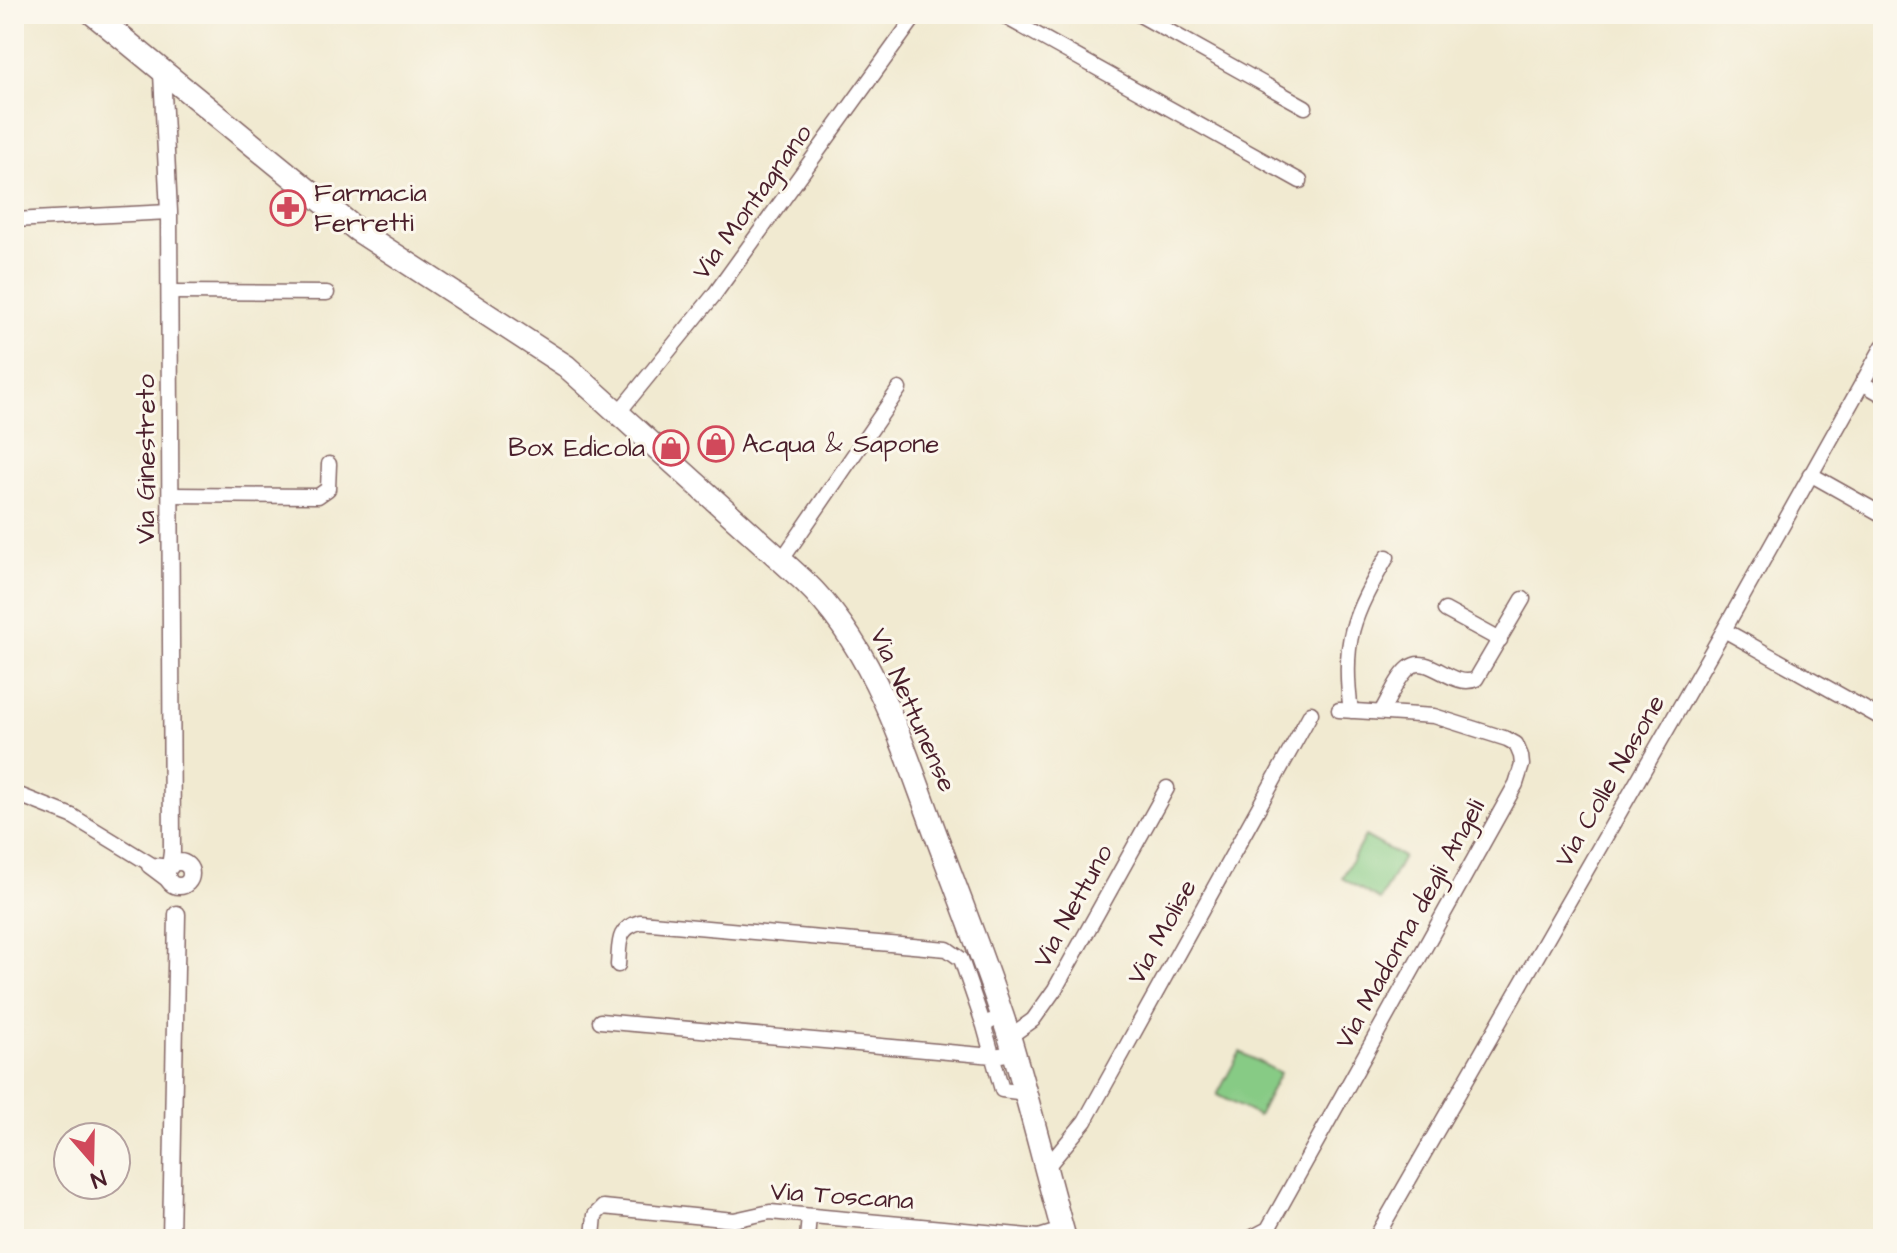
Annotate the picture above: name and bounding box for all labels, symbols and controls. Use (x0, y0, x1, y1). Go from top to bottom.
street label: Via Montagnano (683, 117, 822, 288)
place label: Farmacia Ferretti (314, 175, 427, 241)
pharmacy icon: Farmacia Ferretti (269, 189, 307, 227)
street label: Via Ginestreto (128, 374, 164, 544)
shop icon: Acqua & Sapone (697, 425, 735, 463)
place label: Acqua & Sapone (742, 426, 939, 462)
shop icon: Box Edicola (652, 429, 690, 467)
place label: Box Edicola (508, 430, 645, 466)
street label: Via Nettunense (861, 622, 965, 798)
street label: Via Colle Nasone (1546, 688, 1674, 874)
street label: Via Madonna degli Angeli (1326, 793, 1496, 1056)
street label: Via Nettuno (1024, 837, 1122, 974)
street label: Via Molise (1118, 873, 1206, 991)
north arrow (52, 1121, 132, 1201)
text: N (86, 1161, 110, 1195)
street label: Via Toscana (769, 1173, 915, 1219)

